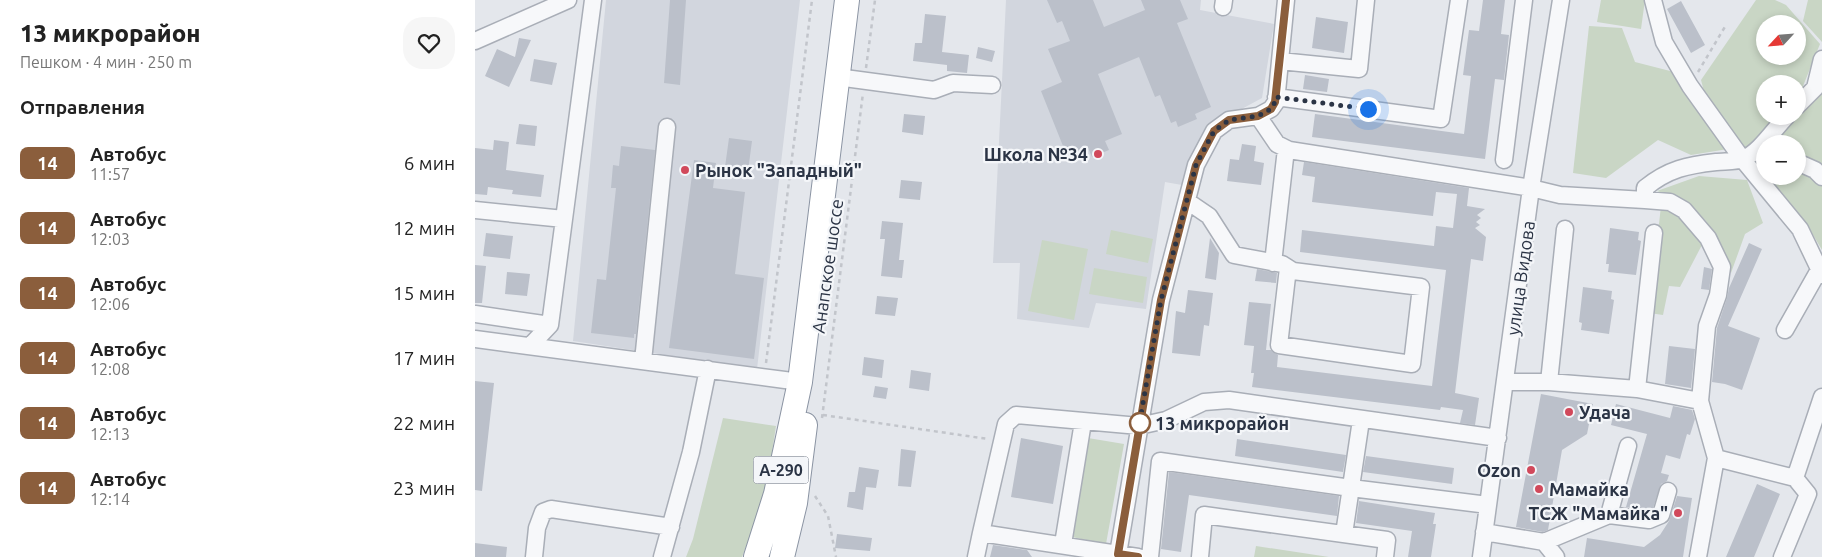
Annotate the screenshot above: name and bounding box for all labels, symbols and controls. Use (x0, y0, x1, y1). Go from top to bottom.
north arrow (1756, 15, 1806, 65)
map controls (1756, 15, 1806, 185)
button: heart (403, 17, 455, 69)
text: 13 микрорайон (20, 20, 201, 47)
text: Пешком · 4 мин · 250 m (20, 53, 192, 71)
button: + (1756, 75, 1806, 125)
text: Отправления (20, 96, 145, 118)
your location (1356, 97, 1381, 122)
button: − (1756, 135, 1806, 185)
text: Автобус (90, 143, 166, 165)
place label: Школа №34 (984, 144, 1088, 164)
marker: Школа №34 (1092, 148, 1104, 160)
text: 6 мин (404, 152, 455, 174)
text: 14 (37, 153, 58, 173)
place label: Рынок "Западный" (695, 160, 862, 180)
marker: Рынок "Западный" (679, 164, 691, 176)
text: 11:57 (90, 165, 130, 183)
street label: Анапское шоссе (808, 198, 846, 334)
text: Автобус (90, 208, 166, 230)
text: 12 мин (393, 217, 455, 239)
text: 14 (37, 218, 58, 238)
street label: улица Видова (1502, 219, 1538, 337)
text: 12:03 (90, 230, 130, 248)
text: Автобус (90, 273, 166, 295)
text: 15 мин (393, 282, 455, 304)
text: 14 (37, 283, 58, 303)
text: 12:06 (90, 295, 130, 313)
text: Автобус (90, 338, 166, 360)
text: 17 мин (393, 347, 455, 369)
text: 14 (37, 348, 58, 368)
text: 12:08 (90, 360, 130, 378)
place label: Удача (1579, 402, 1631, 422)
text: Автобус (90, 403, 166, 425)
marker: Удача (1563, 406, 1575, 418)
text: 22 мин (393, 412, 455, 434)
marker: 13 микрорайон (1129, 412, 1151, 434)
text: 14 (37, 413, 58, 433)
place label: 13 микрорайон (1155, 413, 1289, 433)
text: 12:13 (90, 425, 130, 443)
road number: А-290 (753, 456, 809, 484)
place label: Ozon (1477, 460, 1521, 480)
marker: Ozon (1525, 464, 1537, 476)
text: Автобус (90, 468, 166, 490)
text: 23 мин (393, 477, 455, 499)
text: 14 (37, 478, 58, 498)
place label: Мамайка (1549, 479, 1629, 499)
marker: Мамайка (1533, 483, 1545, 495)
text: 12:14 (90, 490, 130, 508)
place label: ТСЖ "Мамайка" (1528, 503, 1668, 523)
marker: ТСЖ "Мамайка" (1672, 507, 1684, 519)

